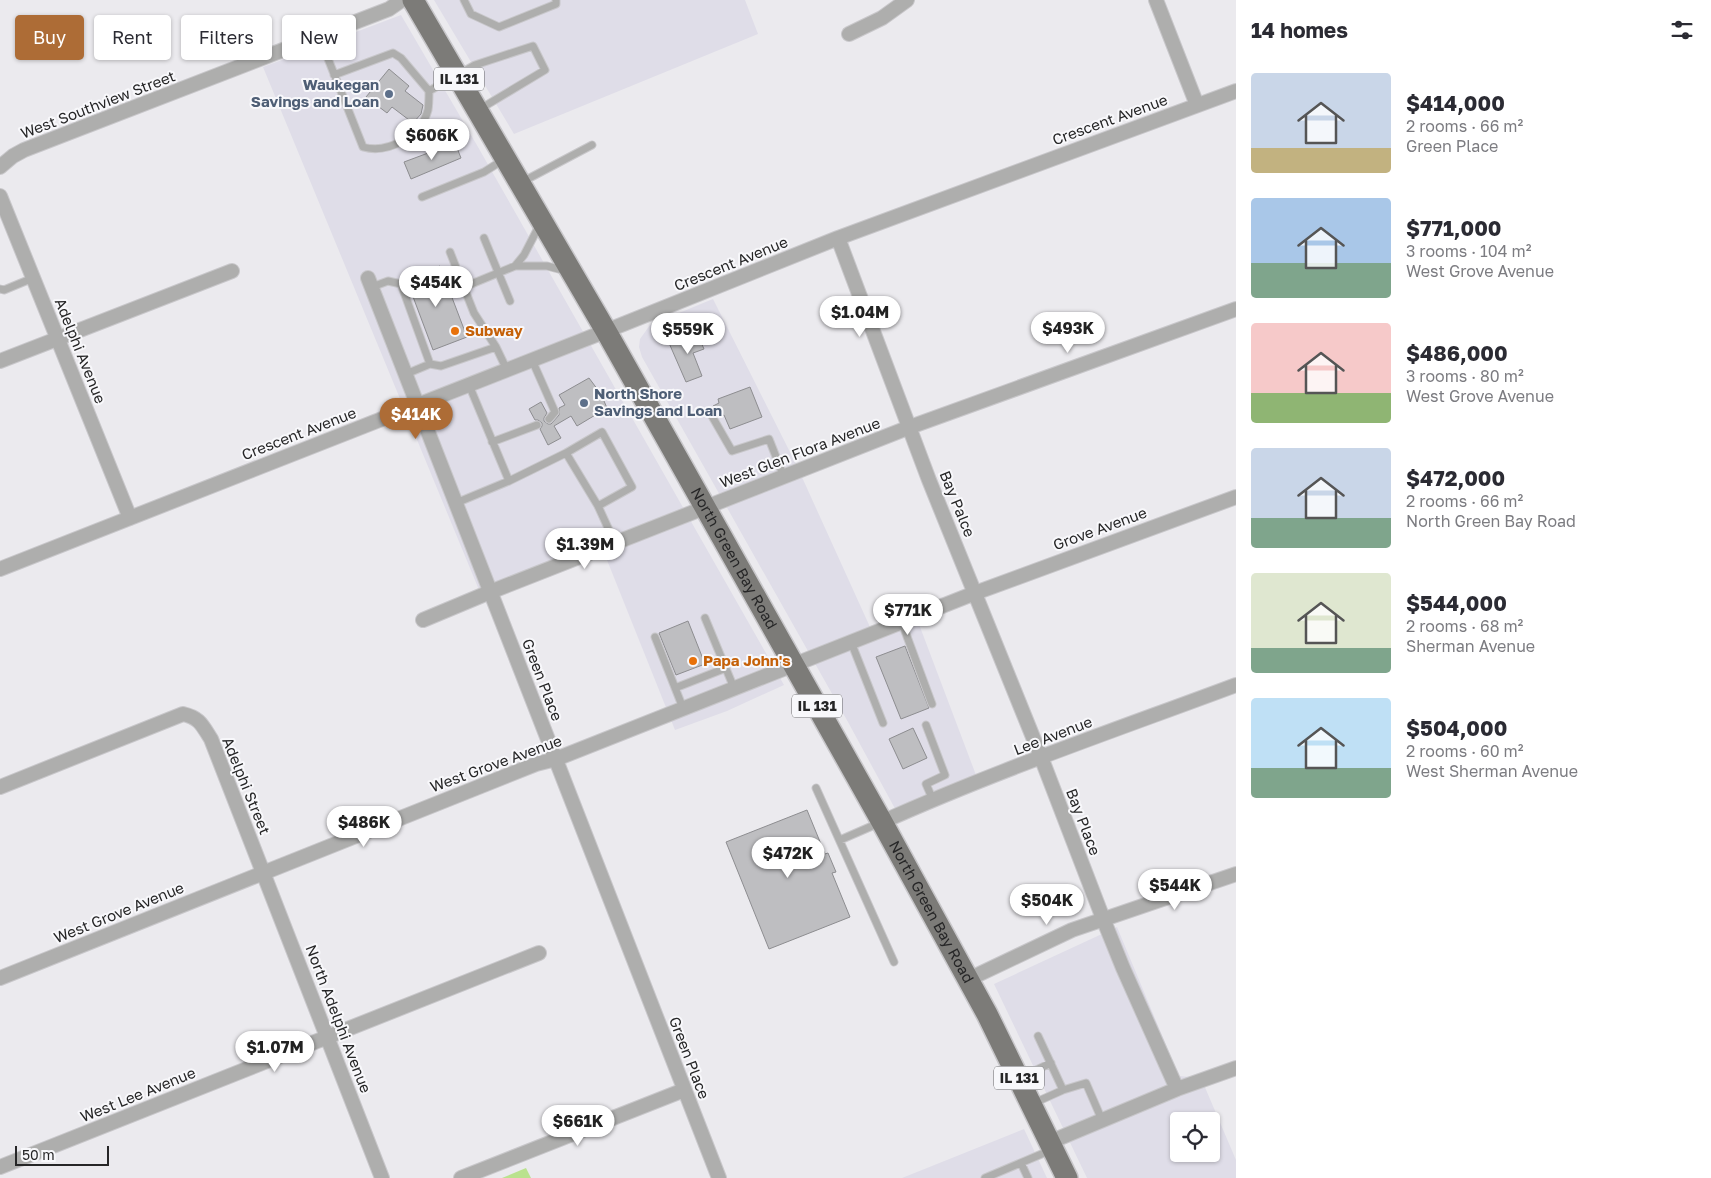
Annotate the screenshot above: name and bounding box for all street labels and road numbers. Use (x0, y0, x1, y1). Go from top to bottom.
street label: West Southview Street (18, 66, 177, 142)
road number: IL 131 (434, 68, 484, 90)
street label: Crescent Avenue (1050, 90, 1170, 148)
street label: Crescent Avenue (671, 232, 790, 294)
street label: Adelphi Avenue (52, 295, 110, 406)
street label: Crescent Avenue (239, 403, 359, 463)
street label: West Glen Flora Avenue (717, 413, 883, 491)
street label: Bay Palce (936, 468, 980, 540)
street label: North Green Bay Road (688, 484, 782, 632)
street label: Grove Avenue (1050, 503, 1149, 553)
street label: Green Place (519, 636, 567, 724)
road number: IL 131 (792, 694, 842, 718)
street label: Lee Avenue (1011, 712, 1095, 758)
street label: West Grove Avenue (427, 731, 564, 795)
street label: Adelphi Street (219, 734, 275, 837)
street label: Bay Place (1063, 786, 1105, 858)
street label: North Green Bay Road (886, 837, 978, 986)
street label: West Grove Avenue (51, 878, 187, 946)
street label: North Adelphi Avenue (302, 942, 376, 1096)
street label: Green Place (666, 1014, 714, 1102)
street label: West Lee Avenue (77, 1063, 198, 1125)
road number: IL 131 (994, 1066, 1044, 1090)

